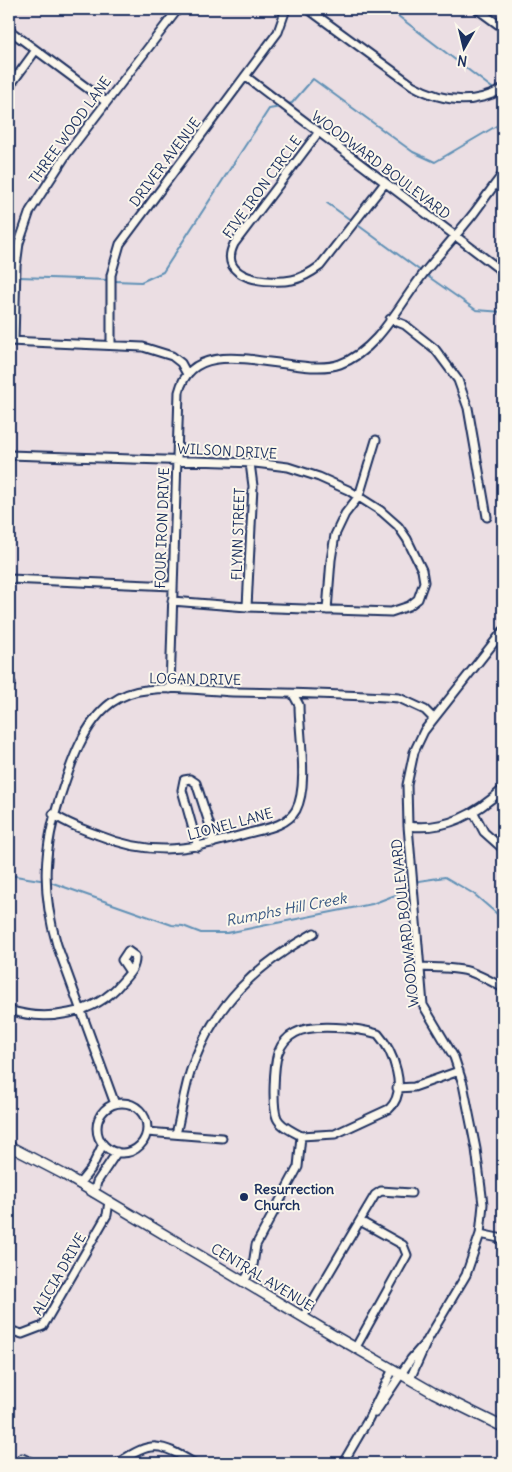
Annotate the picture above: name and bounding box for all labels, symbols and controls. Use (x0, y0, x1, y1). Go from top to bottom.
north arrow (440, 22, 490, 72)
text: N (456, 51, 468, 70)
street label: THREE WOOD LANE (25, 73, 115, 187)
street label: WOODWARD BOULEVARD (308, 107, 454, 223)
street label: DRIVER AVENUE (126, 114, 204, 210)
street label: FIVE IRON CIRCLE (219, 132, 305, 242)
street label: WILSON DRIVE (177, 439, 277, 463)
street label: FOUR IRON DRIVE (151, 467, 173, 589)
street label: FLYNN STREET (227, 487, 249, 581)
street label: LOGAN DRIVE (149, 669, 241, 689)
street label: LIONEL LANE (185, 804, 275, 844)
street label: WOODWARD BOULEVARD (387, 838, 423, 1008)
water label: Rumphs Hill Creek (224, 888, 349, 930)
place label: Resurrection Church (254, 1180, 334, 1214)
marker: Resurrection Church (238, 1191, 250, 1203)
street label: ALICIA DRIVE (28, 1230, 90, 1318)
street label: CENTRAL AVENUE (208, 1239, 316, 1315)

